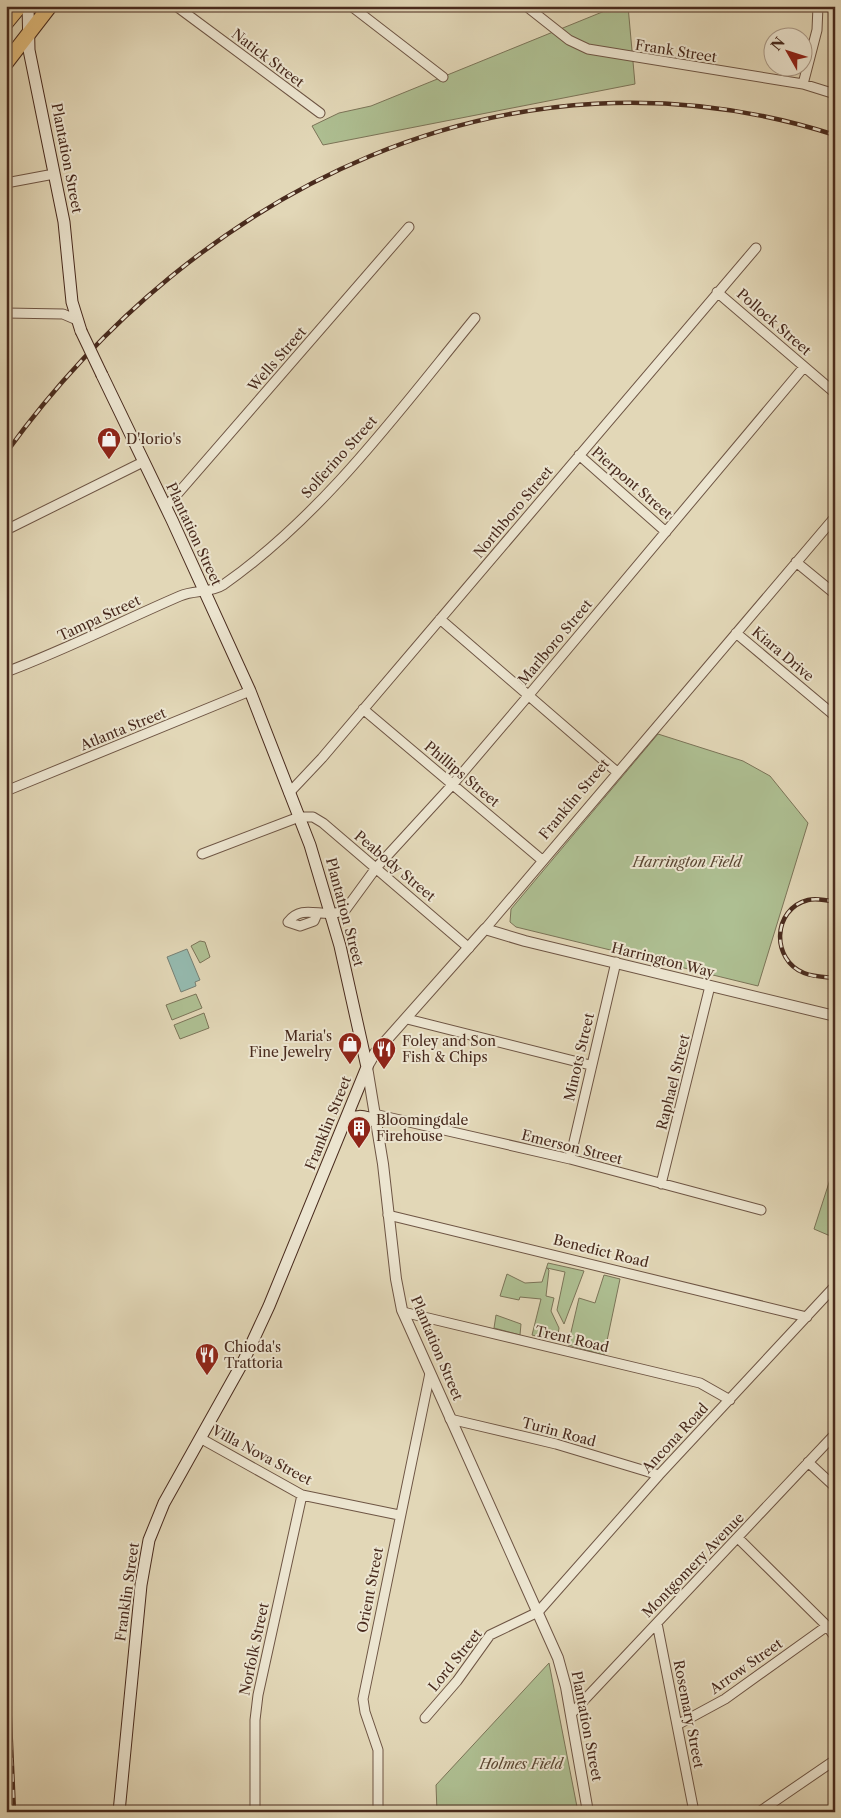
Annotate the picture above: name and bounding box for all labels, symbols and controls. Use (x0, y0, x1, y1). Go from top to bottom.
street label: Natick Street (228, 25, 308, 91)
north arrow (764, 28, 814, 78)
text: N (767, 33, 789, 54)
street label: Frank Street (634, 36, 718, 66)
street label: Plantation Street (47, 101, 87, 215)
street label: Pollock Street (733, 285, 815, 359)
street label: Wells Street (243, 323, 310, 396)
street label: Solferino Street (297, 412, 381, 502)
shop icon: D'Iorio's (96, 426, 122, 460)
place label: D'Iorio's (126, 430, 181, 448)
street label: Pierpont Street (588, 443, 676, 523)
street label: Northboro Street (469, 462, 557, 562)
street label: Plantation Street (162, 480, 226, 589)
street label: Tampa Street (55, 591, 143, 645)
street label: Marlboro Street (514, 596, 596, 688)
street label: Kiara Drive (748, 623, 818, 685)
street label: Atlanta Street (76, 704, 169, 755)
street label: Phillips Street (421, 737, 503, 811)
street label: Franklin Street (535, 755, 613, 843)
street label: Peabody Street (351, 827, 439, 905)
park label: Harrington Field (631, 853, 743, 871)
street label: Plantation Street (322, 856, 368, 968)
street label: Harrington Way (609, 938, 717, 982)
street label: Minots Street (560, 1011, 598, 1103)
place label: Maria's Fine Jewelry (249, 1027, 332, 1061)
shop icon: Maria's Fine Jewelry (337, 1031, 363, 1065)
place label: Foley and Son Fish & Chips (402, 1032, 496, 1066)
street label: Raphael Street (652, 1032, 694, 1132)
restaurant icon: Foley and Son Fish & Chips (371, 1036, 397, 1070)
street label: Franklin Street (301, 1073, 355, 1173)
place label: Bloomingdale Firehouse (376, 1111, 468, 1145)
building icon: Bloomingdale Firehouse (346, 1115, 372, 1149)
street label: Emerson Street (520, 1126, 624, 1168)
street label: Benedict Road (551, 1230, 651, 1272)
street label: Plantation Street (407, 1293, 467, 1403)
street label: Trent Road (533, 1322, 611, 1356)
place label: Chioda's Trattoria (224, 1338, 283, 1372)
restaurant icon: Chioda's Trattoria (194, 1342, 220, 1376)
street label: Ancona Road (637, 1399, 712, 1478)
street label: Turin Road (520, 1413, 598, 1451)
street label: Villa Nova Street (208, 1421, 315, 1489)
street label: Montgomery Avenue (638, 1509, 748, 1621)
street label: Franklin Street (111, 1541, 143, 1643)
street label: Orient Street (353, 1546, 387, 1634)
street label: Norfolk Street (235, 1601, 273, 1697)
street label: Lord Street (424, 1625, 486, 1695)
street label: Arrow Street (705, 1634, 786, 1698)
street label: Rosemary Street (670, 1658, 708, 1770)
street label: Plantation Street (567, 1669, 607, 1783)
park label: Holmes Field (478, 1755, 565, 1773)

